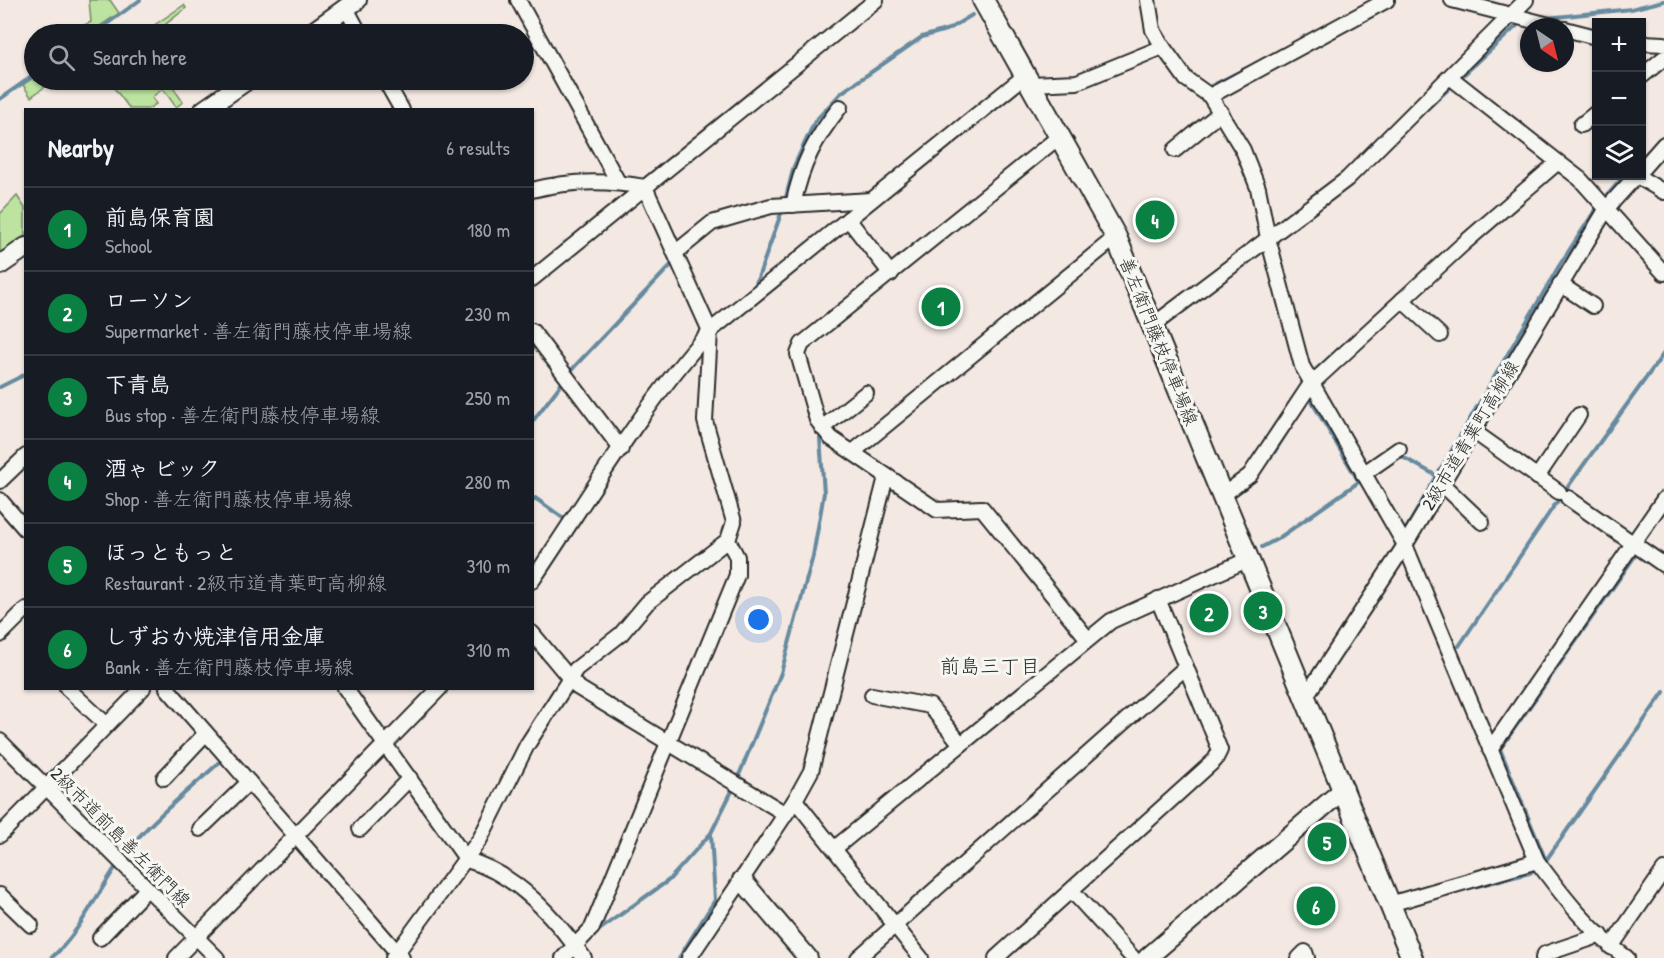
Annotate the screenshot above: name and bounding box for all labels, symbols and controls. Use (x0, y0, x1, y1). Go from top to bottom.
north arrow (1520, 18, 1574, 72)
map controls (1592, 18, 1646, 180)
button: + (1592, 18, 1646, 72)
search box (24, 24, 534, 90)
icon: search (45, 41, 78, 74)
text: Search here (93, 42, 187, 72)
button: − (1592, 72, 1646, 126)
button: layers (1592, 126, 1646, 180)
text: Nearby (48, 130, 114, 165)
text: 6 results (446, 134, 510, 161)
pin: 4 (1136, 198, 1174, 242)
text: 前島保育園 (105, 202, 215, 232)
text: 1 (64, 216, 71, 243)
text: 180 m (467, 216, 510, 243)
text: School (105, 232, 152, 259)
street label: 善左衛門藤枝停車場線 (1114, 253, 1204, 429)
pin: 1 (922, 284, 960, 330)
text: ローソン (105, 285, 193, 315)
text: 2 (63, 300, 72, 327)
text: 230 m (465, 300, 510, 327)
text: Supermarket · 善左衛門藤枝停車場線 (105, 317, 412, 344)
street label: 2級市道青葉町高柳線 (1415, 356, 1525, 514)
text: 下青島 (105, 369, 171, 399)
text: 3 (63, 384, 72, 411)
text: 250 m (465, 384, 510, 411)
text: Bus stop · 善左衛門藤枝停車場線 (105, 401, 380, 428)
text: 酒ゃ ビック (105, 453, 220, 483)
text: 4 (64, 468, 71, 495)
text: 280 m (465, 468, 510, 495)
text: Shop · 善左衛門藤枝停車場線 (105, 485, 352, 512)
text: ほっともっと (105, 537, 237, 567)
text: 5 (63, 552, 72, 579)
text: 310 m (467, 552, 510, 579)
text: Restaurant · 2級市道青葉町高柳線 (105, 569, 386, 596)
pin: 3 (1244, 588, 1282, 634)
pin: 2 (1190, 590, 1228, 636)
your location (744, 605, 773, 634)
text: しずおか焼津信用金庫 (105, 621, 325, 651)
text: 6 (64, 636, 71, 663)
text: 310 m (467, 636, 510, 663)
district label: 前島三丁目 (940, 652, 1040, 679)
text: Bank · 善左衛門藤枝停車場線 (105, 653, 354, 680)
street label: 2級市道前島善左衛門線 (46, 762, 196, 912)
pin: 5 (1308, 820, 1346, 864)
pin: 6 (1296, 884, 1336, 928)

